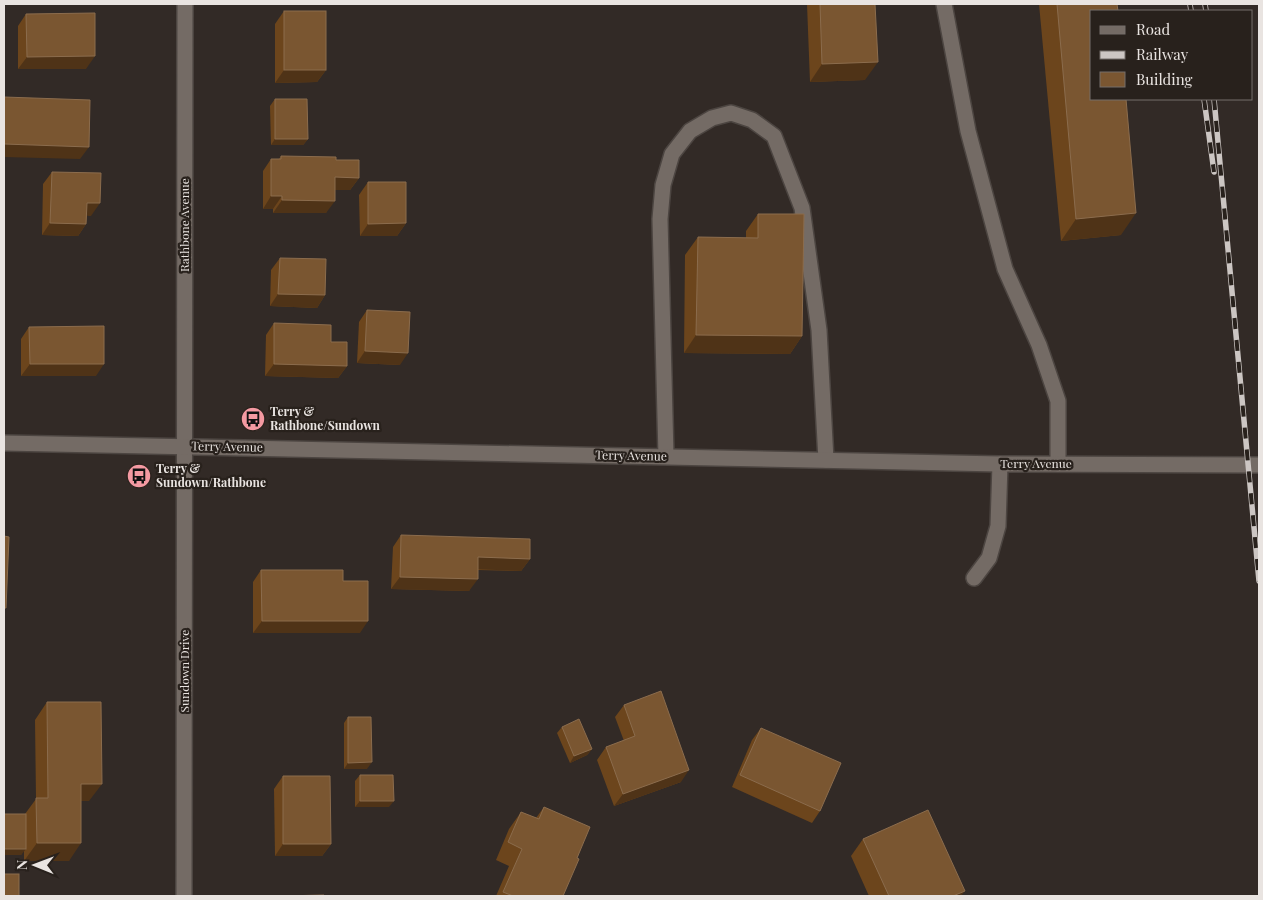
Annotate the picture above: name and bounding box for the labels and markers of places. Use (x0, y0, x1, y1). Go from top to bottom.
place label: Terry & Rathbone/Sundown (270, 403, 381, 433)
bus stop icon: Terry & Rathbone/Sundown (240, 406, 266, 432)
place label: Terry & Sundown/Rathbone (156, 460, 266, 490)
bus stop icon: Terry & Sundown/Rathbone (126, 463, 152, 489)

